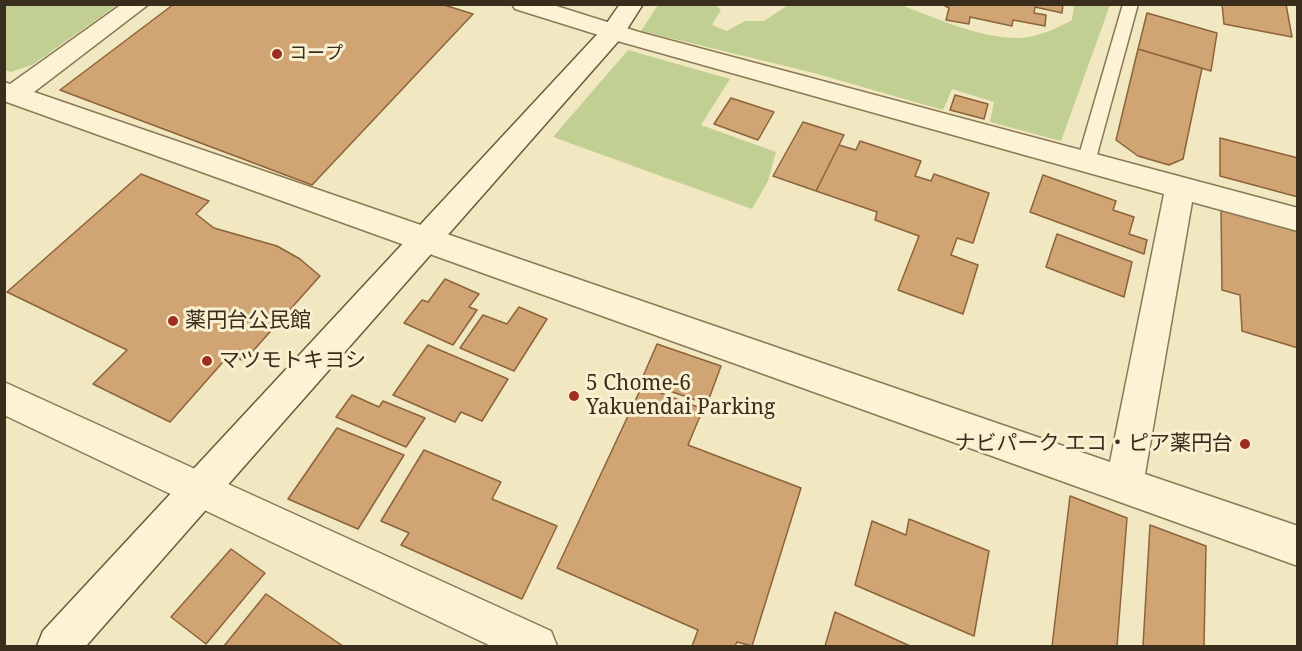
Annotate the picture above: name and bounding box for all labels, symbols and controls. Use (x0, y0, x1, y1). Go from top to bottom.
place label: コープ (289, 43, 343, 65)
marker: コープ (270, 47, 284, 61)
place label: 薬円台公民館 (185, 308, 311, 334)
marker: 薬円台公民館 (166, 314, 180, 328)
place label: マツモトキヨシ (219, 348, 366, 374)
marker: マツモトキヨシ (200, 354, 214, 368)
place label: 5 Chome-6 Yakuendai Parking (586, 371, 775, 421)
marker: 5 Chome-6 Yakuendai Parking (567, 389, 581, 403)
place label: ナビパーク エコ・ピア薬円台 (955, 431, 1233, 457)
marker: ナビパーク エコ・ピア薬円台 (1238, 437, 1252, 451)

